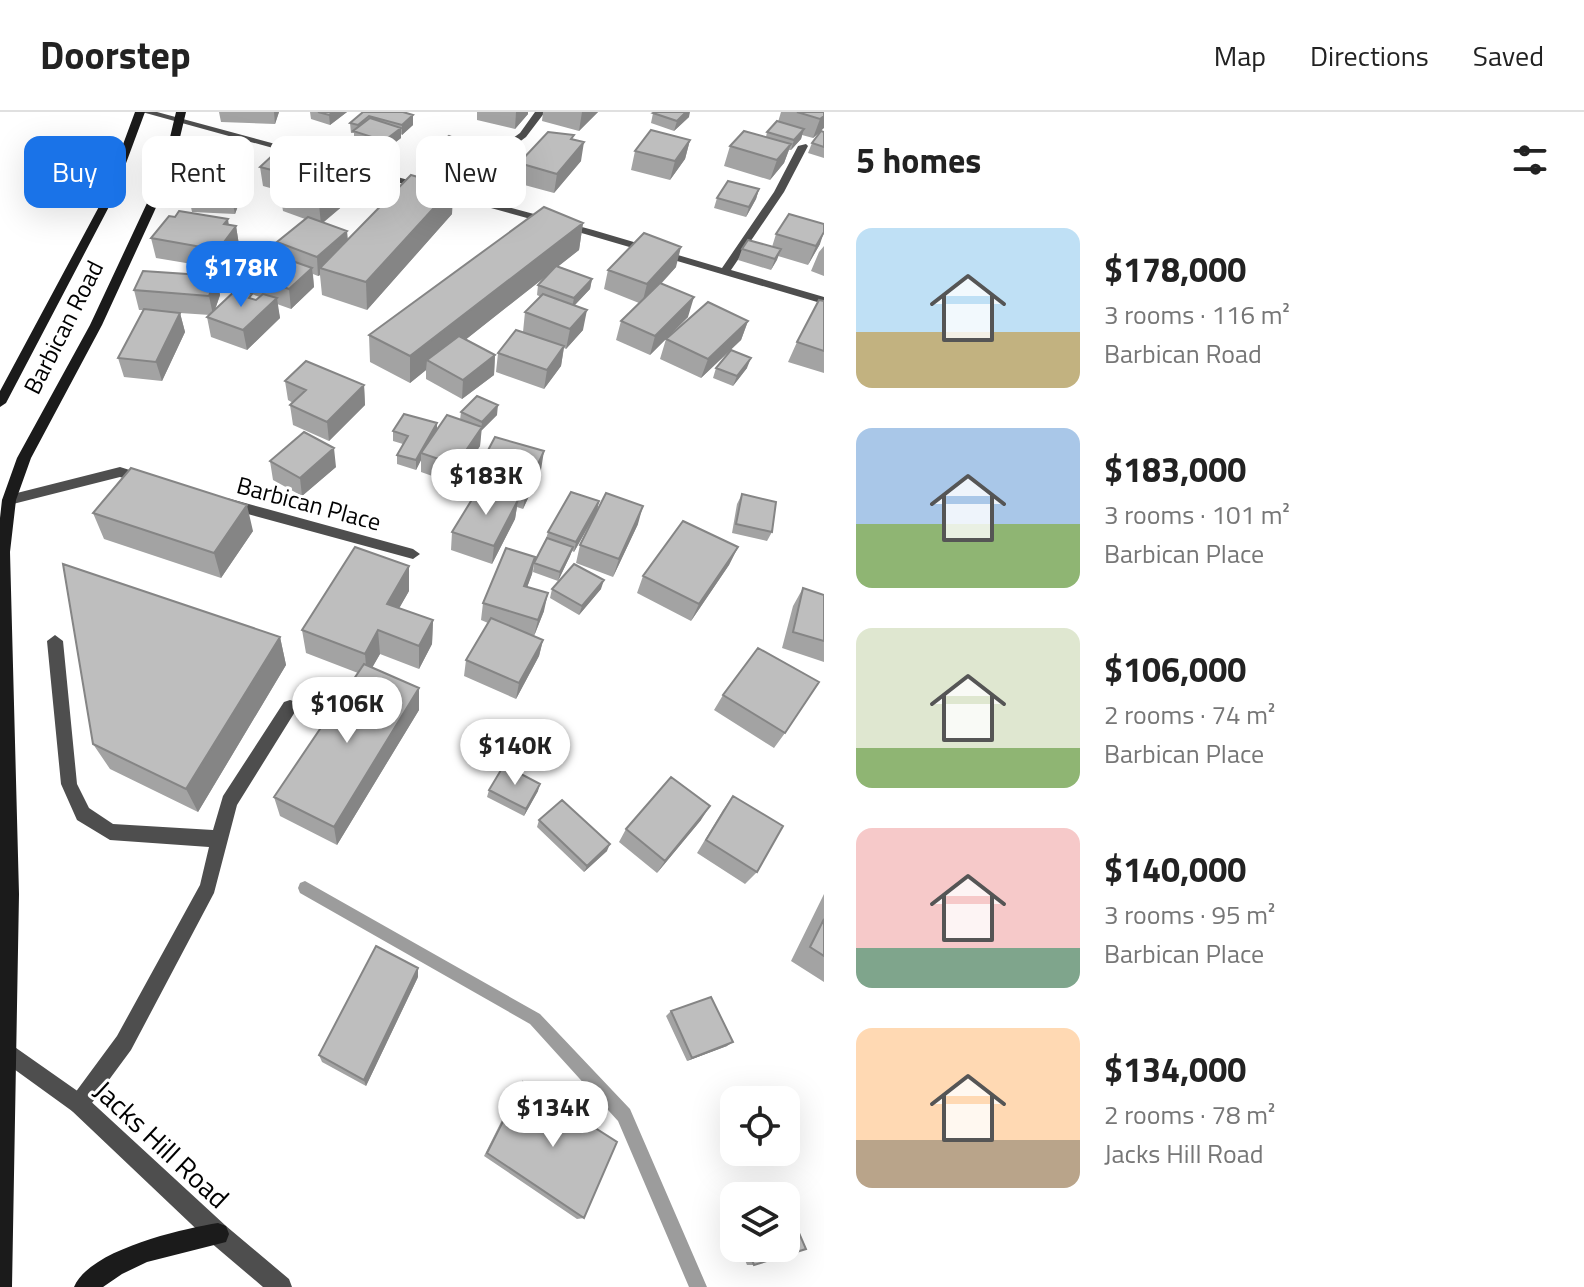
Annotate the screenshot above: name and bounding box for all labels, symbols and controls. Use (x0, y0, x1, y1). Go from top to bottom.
text: Doorstep (40, 26, 191, 84)
text: Map (1214, 34, 1266, 77)
text: Directions (1310, 34, 1429, 77)
text: Saved (1473, 34, 1544, 77)
text: 5 homes (856, 134, 981, 186)
chip: Buy (24, 136, 126, 208)
chip: Rent (142, 136, 254, 208)
chip: Filters (270, 136, 400, 208)
chip: New (416, 136, 526, 208)
icon: filters (1508, 138, 1552, 182)
pin: $178K (185, 241, 297, 309)
text: $178,000 (1104, 243, 1246, 295)
text: $178K (204, 247, 278, 286)
street label: Barbican Road (14, 254, 112, 400)
icon: home (920, 260, 1016, 356)
text: 3 rooms · 116 m² (1104, 295, 1290, 334)
text: Barbican Road (1104, 334, 1262, 373)
text: $183,000 (1104, 443, 1246, 495)
pin: $183K (430, 449, 542, 517)
text: $183K (449, 455, 523, 494)
icon: home (920, 460, 1016, 556)
street label: Barbican Place (233, 466, 385, 540)
text: 3 rooms · 101 m² (1104, 495, 1290, 534)
text: Barbican Place (1104, 534, 1264, 573)
text: $106,000 (1104, 643, 1246, 695)
icon: home (920, 660, 1016, 756)
pin: $106K (291, 677, 403, 745)
text: $106K (310, 683, 384, 722)
text: 2 rooms · 74 m² (1104, 695, 1275, 734)
pin: $140K (459, 719, 571, 787)
text: $140K (478, 725, 552, 764)
text: Barbican Place (1104, 734, 1264, 773)
text: $140,000 (1104, 843, 1246, 895)
icon: home (920, 860, 1016, 956)
text: 3 rooms · 95 m² (1104, 895, 1275, 934)
text: Barbican Place (1104, 934, 1264, 973)
text: $134,000 (1104, 1043, 1246, 1095)
icon: home (920, 1060, 1016, 1156)
street label: Jacks Hill Road (85, 1070, 239, 1218)
pin: $134K (497, 1081, 609, 1149)
map controls (720, 1086, 800, 1262)
button: locate (720, 1086, 800, 1166)
text: $134K (516, 1087, 590, 1126)
text: 2 rooms · 78 m² (1104, 1095, 1275, 1134)
text: Jacks Hill Road (1104, 1134, 1263, 1173)
button: layers (720, 1182, 800, 1262)

